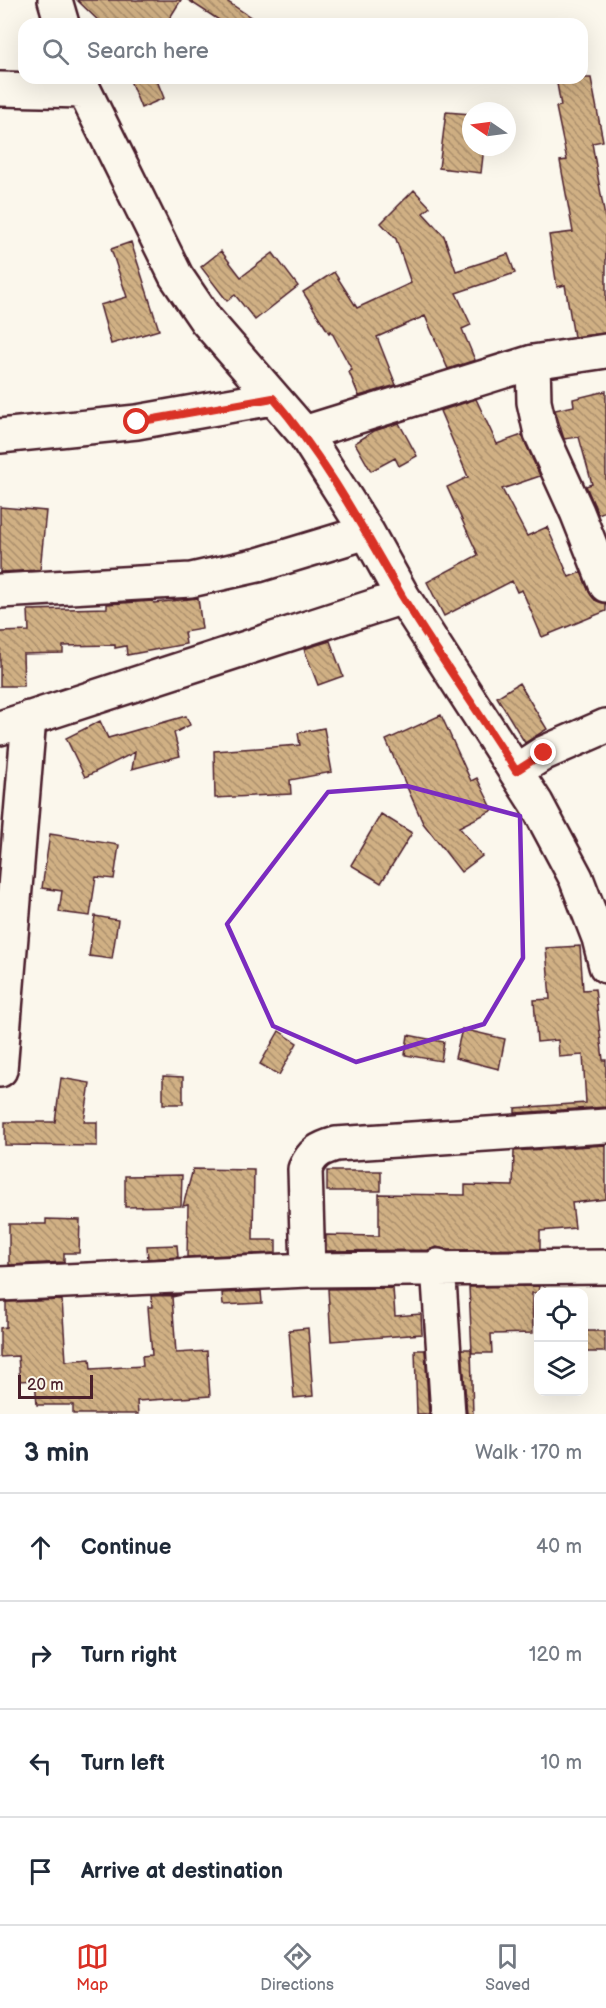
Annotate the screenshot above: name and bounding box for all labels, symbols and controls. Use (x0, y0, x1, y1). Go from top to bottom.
search box (18, 18, 588, 84)
icon: search (39, 35, 72, 68)
text: Search here (87, 38, 209, 65)
north arrow (462, 102, 516, 156)
route start (123, 408, 149, 434)
route end (530, 739, 556, 765)
map controls (534, 1288, 588, 1396)
button: locate (534, 1288, 588, 1342)
button: layers (534, 1342, 588, 1396)
scale bar (18, 1372, 93, 1400)
text: 20 m (27, 1376, 63, 1395)
text: 3 min (24, 1438, 89, 1469)
text: Walk · 170 m (475, 1441, 582, 1465)
icon: ahead (24, 1531, 57, 1564)
text: Continue (81, 1534, 171, 1561)
text: 40 m (536, 1535, 582, 1559)
icon: right (24, 1639, 57, 1672)
text: Turn right (81, 1642, 177, 1669)
text: 120 m (529, 1643, 582, 1667)
icon: left (24, 1747, 57, 1780)
text: Turn left (81, 1750, 165, 1777)
text: 10 m (541, 1751, 582, 1775)
icon: arrive (24, 1855, 57, 1888)
text: Arrive at destination (81, 1858, 283, 1885)
tab: Map (76, 1940, 109, 1995)
tab: Directions (260, 1940, 334, 1995)
tab: Saved (485, 1940, 530, 1995)

